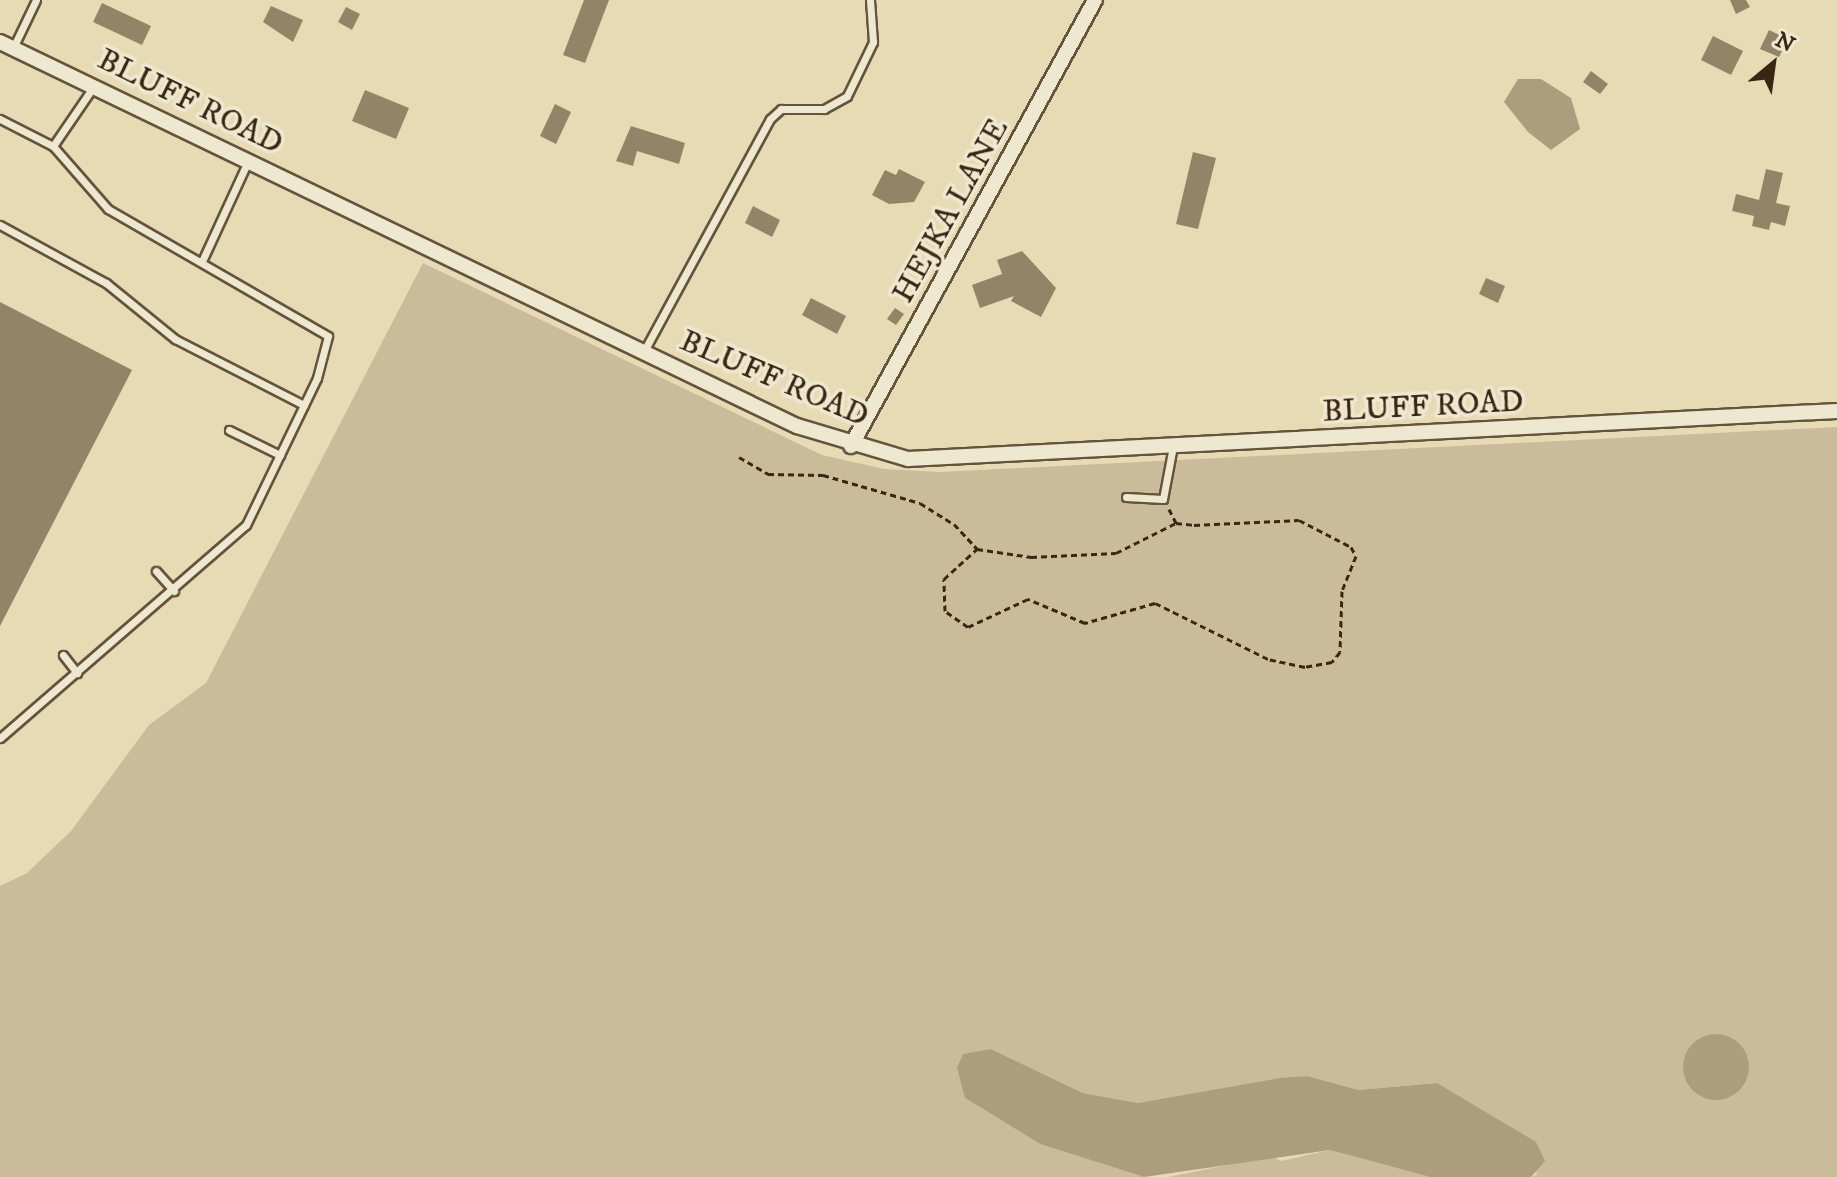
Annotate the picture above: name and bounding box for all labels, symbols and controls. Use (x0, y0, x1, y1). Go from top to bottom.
north arrow (1733, 24, 1813, 104)
text: N (1770, 26, 1799, 59)
street label: BLUFF ROAD (91, 41, 289, 163)
street label: HEJKA LANE (885, 112, 1017, 310)
street label: BLUFF ROAD (674, 322, 874, 436)
street label: BLUFF ROAD (1322, 383, 1524, 431)

